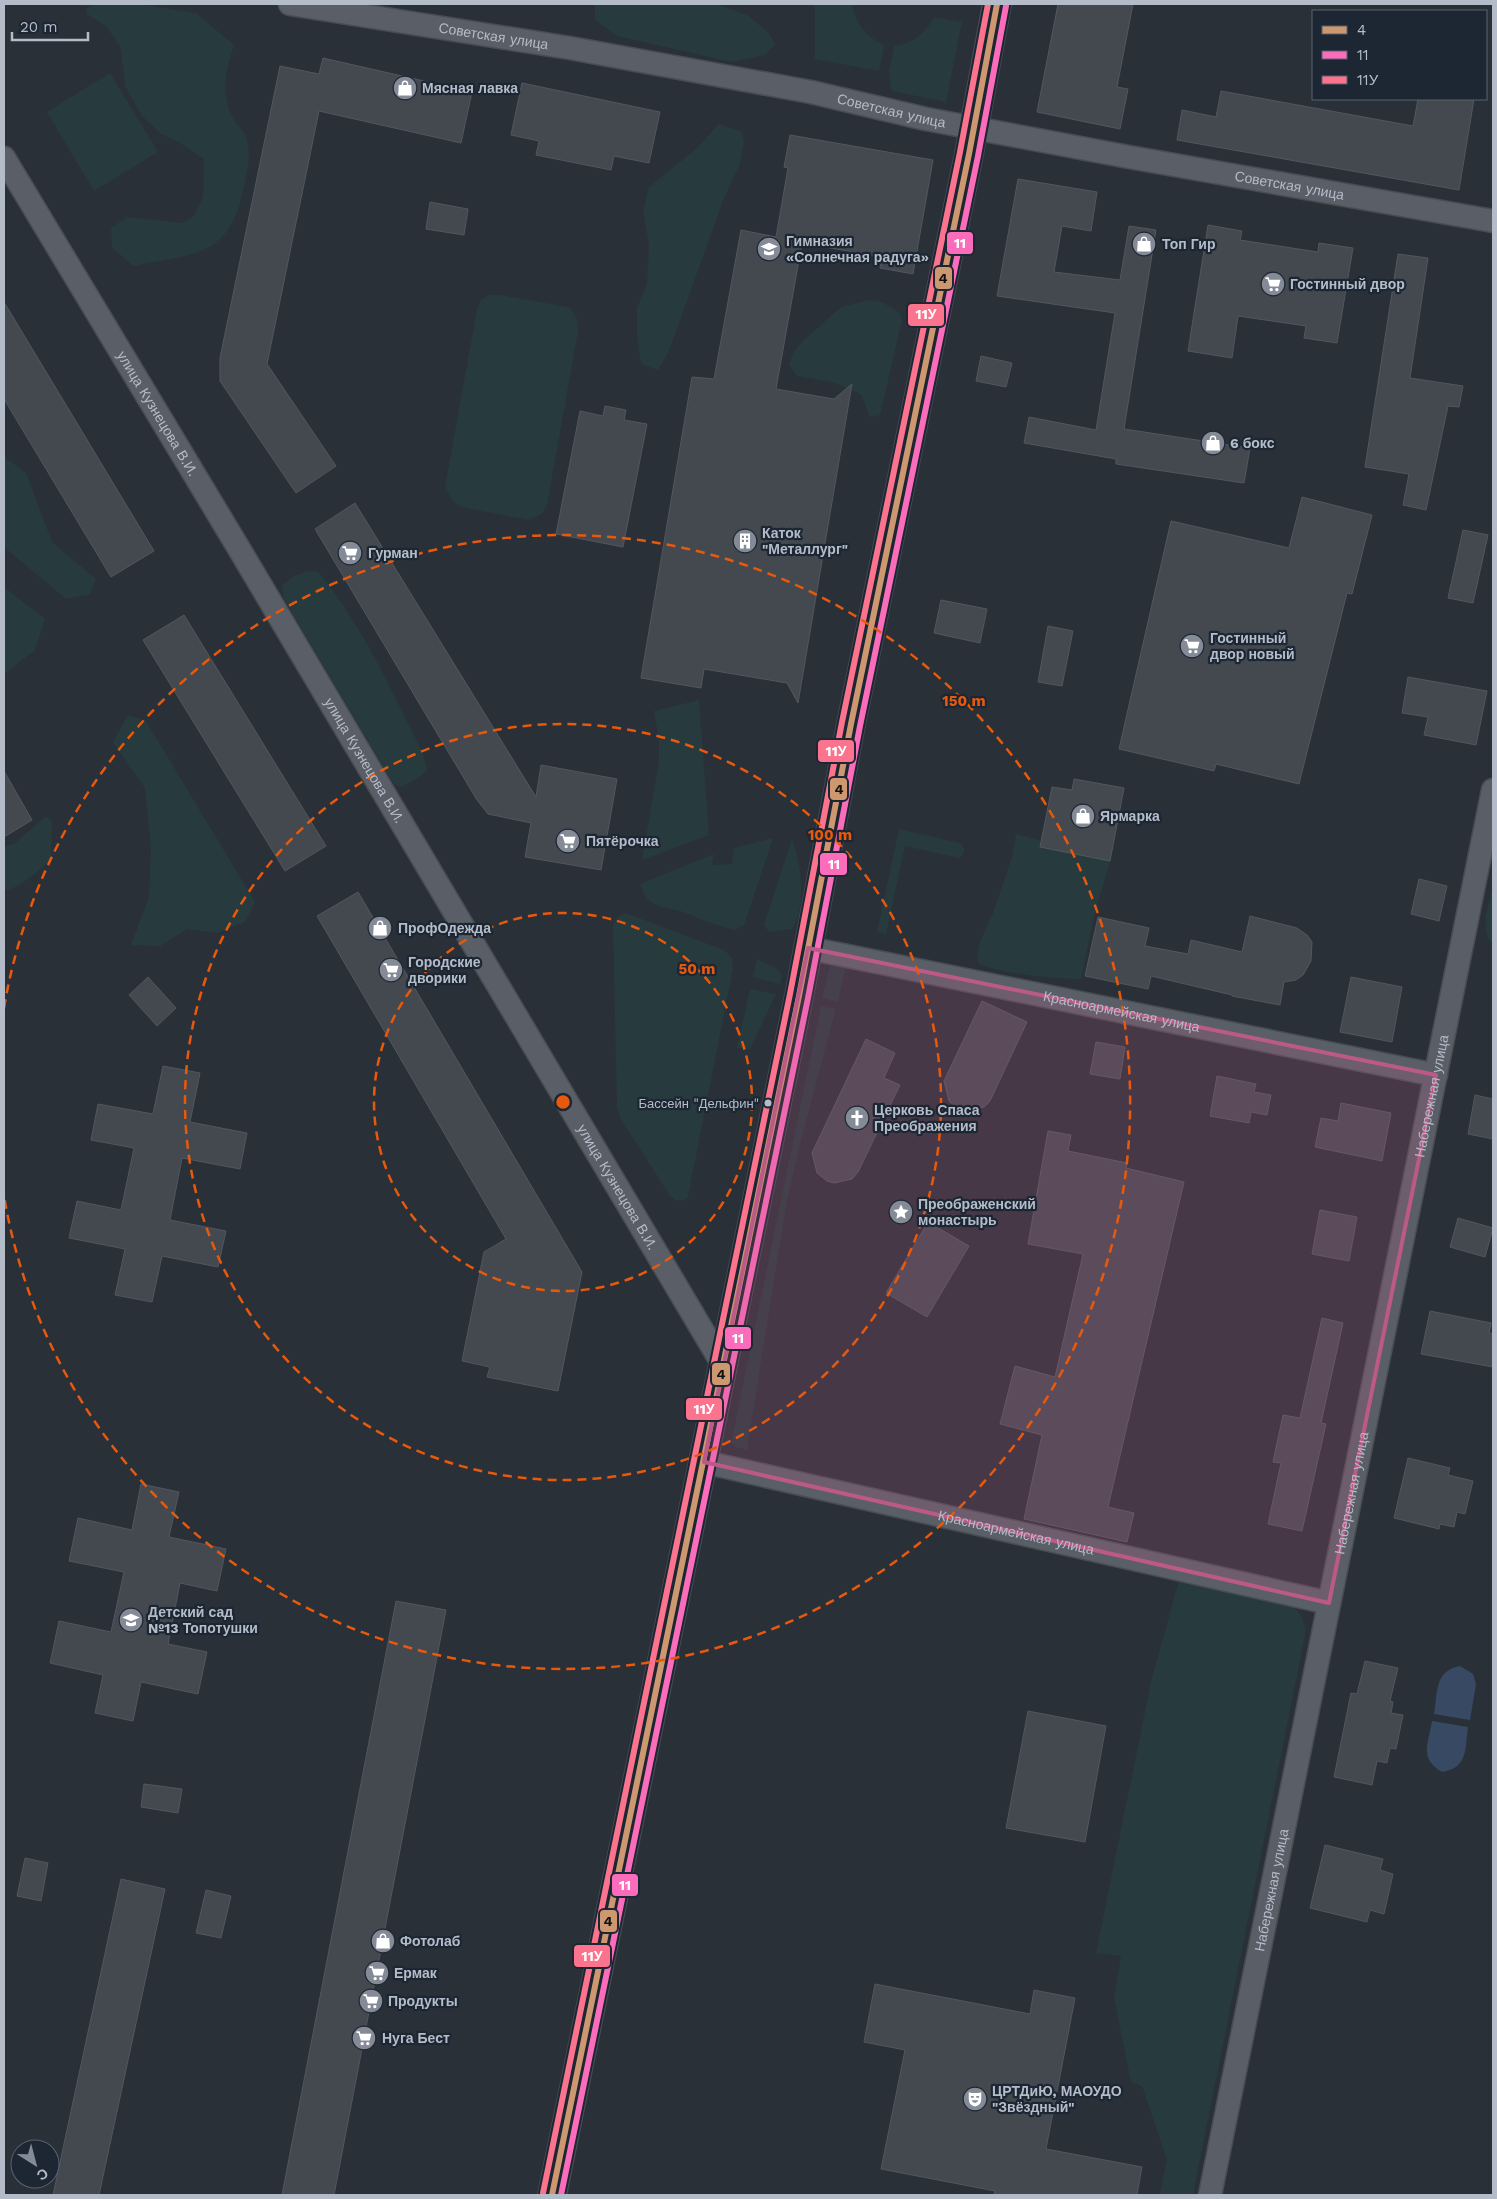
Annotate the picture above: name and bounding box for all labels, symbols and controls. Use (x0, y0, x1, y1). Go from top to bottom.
scale bar (12, 10, 89, 42)
legend (1312, 10, 1487, 100)
text: 20 m (20, 18, 58, 36)
street label: Советская улица (437, 19, 550, 53)
text: 4 (1357, 21, 1366, 39)
text: 11 (1357, 46, 1369, 64)
text: 11У (1357, 71, 1379, 89)
shop icon: Мясная лавка (392, 75, 418, 101)
place label: Мясная лавка (422, 80, 518, 96)
street label: Советская улица (836, 90, 947, 131)
street label: Советская улица (1233, 168, 1346, 203)
line badge: 11 (946, 231, 974, 255)
shop icon: Топ Гир (1131, 231, 1157, 257)
place label: Гимназия «Солнечная радуга» (786, 233, 929, 265)
text: 11 (954, 235, 966, 251)
school or university icon: Гимназия «Солнечная радуга» (756, 236, 782, 262)
place label: Топ Гир (1162, 236, 1215, 252)
line badge: 4 (934, 266, 953, 290)
text: 4 (938, 270, 948, 286)
supermarket icon: Гостинный двор (1260, 271, 1286, 297)
place label: Гостинный двор (1290, 276, 1405, 292)
line badge: 11У (907, 303, 945, 327)
text: 11У (916, 306, 937, 322)
street label: улица Кузнецова В.И. (114, 348, 201, 479)
shop icon: 6 бокс (1200, 430, 1226, 456)
place label: 6 бокс (1230, 435, 1275, 451)
place label: Каток "Металлург" (762, 525, 848, 557)
building icon: Каток "Металлург" (732, 528, 758, 554)
supermarket icon: Гурман (337, 540, 363, 566)
place label: Гурман (368, 545, 418, 561)
place label: Гостинный двор новый (1210, 630, 1295, 662)
supermarket icon: Гостинный двор новый (1179, 633, 1205, 659)
text: 150 m (942, 692, 986, 710)
street label: улица Кузнецова В.И. (321, 695, 408, 826)
line badge: 11У (817, 739, 855, 763)
text: 11У (826, 743, 847, 759)
line badge: 4 (829, 777, 848, 801)
text: 4 (834, 781, 844, 797)
shop icon: Ярмарка (1070, 803, 1096, 829)
place label: Ярмарка (1100, 808, 1160, 824)
text: 100 m (808, 826, 852, 844)
supermarket icon: Пятёрочка (555, 828, 581, 854)
place label: Пятёрочка (586, 833, 659, 849)
line badge: 11 (819, 852, 848, 876)
text: 11 (828, 856, 840, 872)
shop icon: ПрофОдежда (367, 915, 393, 941)
place label: ПрофОдежда (398, 920, 491, 936)
place label: Городские дворики (408, 954, 481, 986)
supermarket icon: Городские дворики (378, 957, 404, 983)
text: 50 m (679, 960, 715, 978)
street label: Красноармейская улица (1042, 988, 1201, 1035)
street label: Набережная улица (1411, 1033, 1452, 1159)
centre of rings (554, 1093, 572, 1111)
place label: Бассейн "Дельфин" (639, 1096, 759, 1111)
marker: Бассейн "Дельфин" (763, 1098, 773, 1108)
place label: Церковь Спаса Преображения (874, 1102, 980, 1134)
church icon: Церковь Спаса Преображения (844, 1105, 870, 1131)
street label: улица Кузнецова В.И. (574, 1121, 661, 1253)
place label: Преображенский монастырь (918, 1196, 1036, 1228)
place icon: Преображенский монастырь (888, 1199, 914, 1225)
line badge: 11 (724, 1326, 752, 1350)
text: 11 (732, 1330, 744, 1346)
line badge: 4 (711, 1362, 731, 1386)
text: 4 (716, 1366, 726, 1382)
line badge: 11У (685, 1397, 723, 1421)
text: 11У (694, 1401, 715, 1417)
street label: Набережная улица (1331, 1430, 1372, 1556)
street label: Красноармейская улица (937, 1507, 1096, 1558)
place label: Детский сад №13 Топотушки (148, 1604, 258, 1636)
school or university icon: Детский сад №13 Топотушки (118, 1607, 144, 1633)
street label: Набережная улица (1251, 1827, 1292, 1953)
line badge: 11 (611, 1873, 639, 1897)
text: 11 (619, 1877, 631, 1893)
line badge: 4 (599, 1909, 618, 1933)
text: 4 (603, 1913, 613, 1929)
shop icon: Фотолаб (370, 1928, 396, 1954)
place label: Фотолаб (400, 1933, 461, 1949)
line badge: 11У (573, 1944, 611, 1968)
text: 11У (582, 1948, 603, 1964)
supermarket icon: Ермак (364, 1960, 390, 1986)
place label: Ермак (394, 1965, 438, 1981)
supermarket icon: Продукты (358, 1988, 384, 2014)
place label: Продукты (388, 1993, 458, 2009)
supermarket icon: Нуга Бест (351, 2025, 377, 2051)
place label: Нуга Бест (382, 2030, 450, 2046)
place label: ЦРТДиЮ, МАОУДО "Звёздный" (992, 2083, 1122, 2115)
theatre icon: ЦРТДиЮ, МАОУДО "Звёздный" (962, 2086, 988, 2112)
north arrow (10, 2139, 60, 2189)
text: С (34, 2165, 51, 2184)

